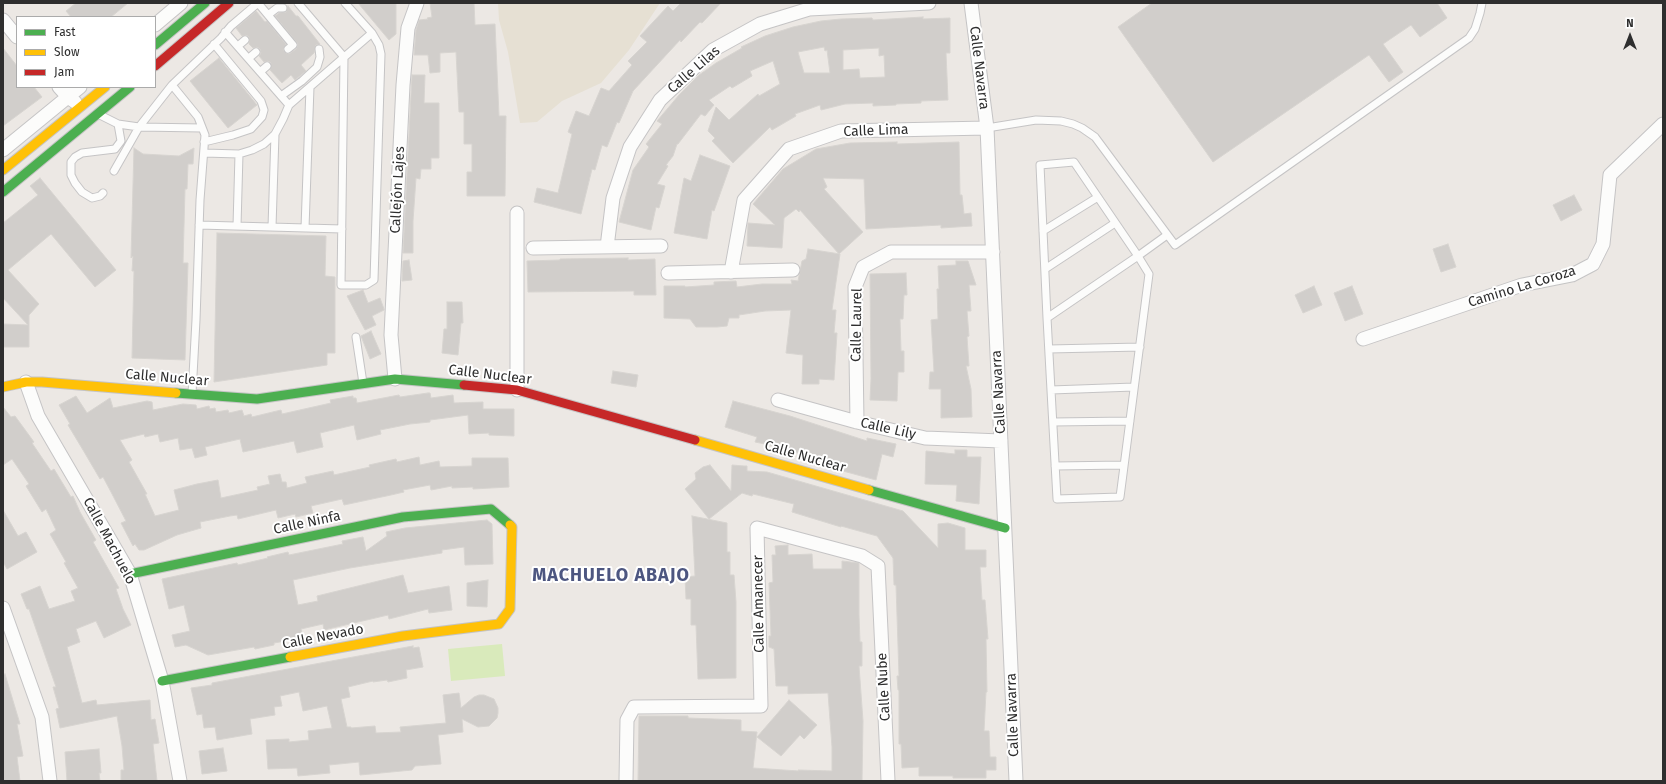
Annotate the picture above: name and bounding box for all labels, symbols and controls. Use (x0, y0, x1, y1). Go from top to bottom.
legend (16, 16, 156, 88)
north arrow (1610, 16, 1650, 56)
text: N (1626, 17, 1634, 30)
text: Fast (54, 25, 76, 39)
street label: Calle Navarra (966, 25, 992, 111)
street label: Calle Lilas (664, 43, 724, 97)
text: Slow (54, 45, 80, 59)
text: Jam (54, 65, 74, 79)
street label: Calle Lima (843, 121, 909, 141)
street label: Callejón Lajes (387, 146, 409, 234)
street label: Camino La Coroza (1466, 263, 1578, 311)
street label: Calle Laurel (848, 288, 866, 362)
street label: Calle Navarra (988, 350, 1010, 434)
street label: Calle Nuclear (447, 362, 533, 388)
street label: Calle Nuclear (125, 366, 209, 390)
street label: Calle Lily (859, 414, 917, 444)
street label: Calle Nuclear (763, 437, 847, 477)
street label: Calle Machuelo (79, 495, 139, 587)
street label: Calle Ninfa (272, 508, 342, 538)
street label: Calle Amanecer (750, 555, 768, 653)
district label: MACHUELO ABAJO (532, 565, 690, 587)
street label: Calle Nevado (281, 621, 365, 653)
street label: Calle Nube (874, 652, 894, 722)
street label: Calle Navarra (1003, 673, 1023, 757)

